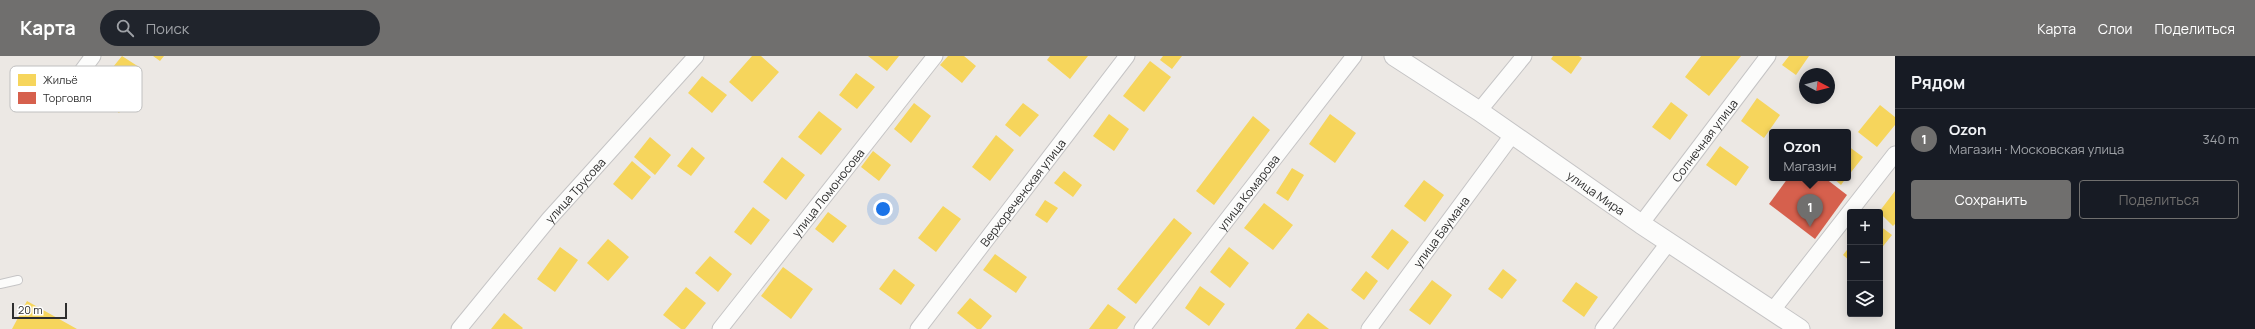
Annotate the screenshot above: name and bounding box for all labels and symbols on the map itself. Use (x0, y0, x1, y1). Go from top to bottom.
legend (10, 66, 142, 112)
north arrow (1799, 68, 1835, 104)
text: Жильё (43, 72, 78, 87)
text: Торговля (43, 90, 92, 105)
street label: Солнечная улица (1667, 95, 1741, 185)
street label: Верхореченская улица (976, 135, 1069, 250)
street label: улица Ломоносова (788, 145, 868, 240)
street label: улица Комарова (1213, 151, 1283, 234)
street label: улица Трусова (541, 154, 609, 226)
street label: улица Мира (1564, 167, 1628, 219)
street label: улица Баумана (1409, 192, 1473, 271)
pin: 1 (1797, 194, 1823, 227)
your location (873, 199, 893, 219)
scale bar (12, 301, 67, 320)

